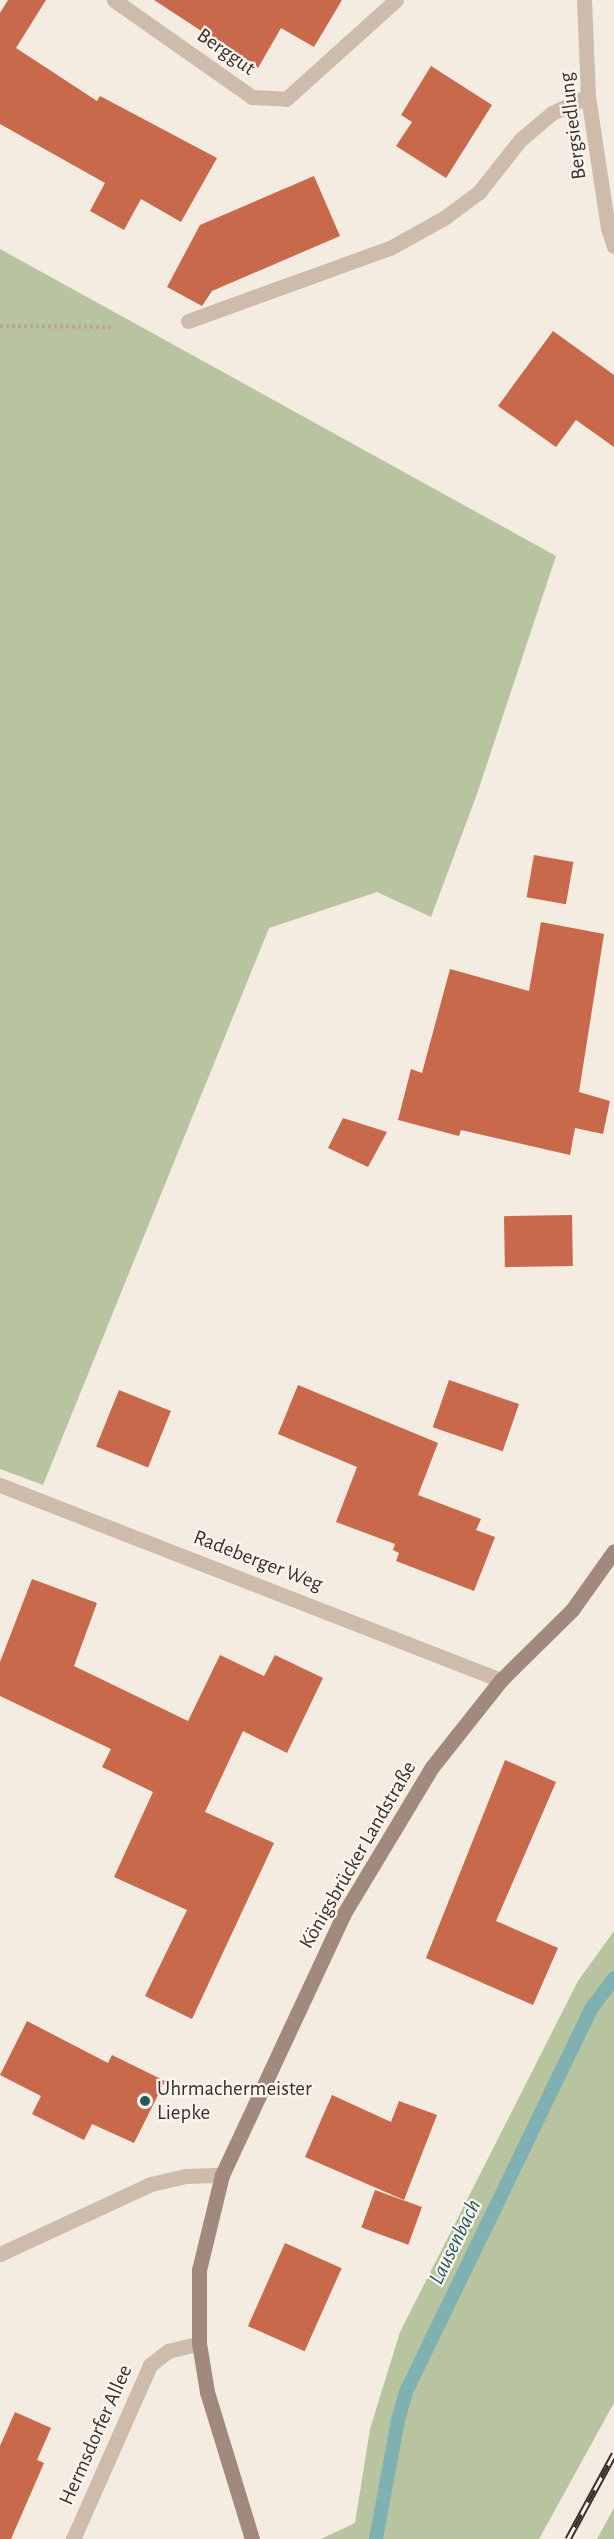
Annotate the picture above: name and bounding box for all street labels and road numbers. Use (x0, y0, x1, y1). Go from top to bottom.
street label: Berggut (192, 23, 260, 81)
street label: Bergsiedlung (554, 71, 592, 181)
street label: Radeberger Weg (190, 1525, 326, 1597)
street label: Königsbrücker Landstraße (294, 1757, 422, 1953)
street label: Hermsdorfer Allee (54, 2361, 138, 2509)

